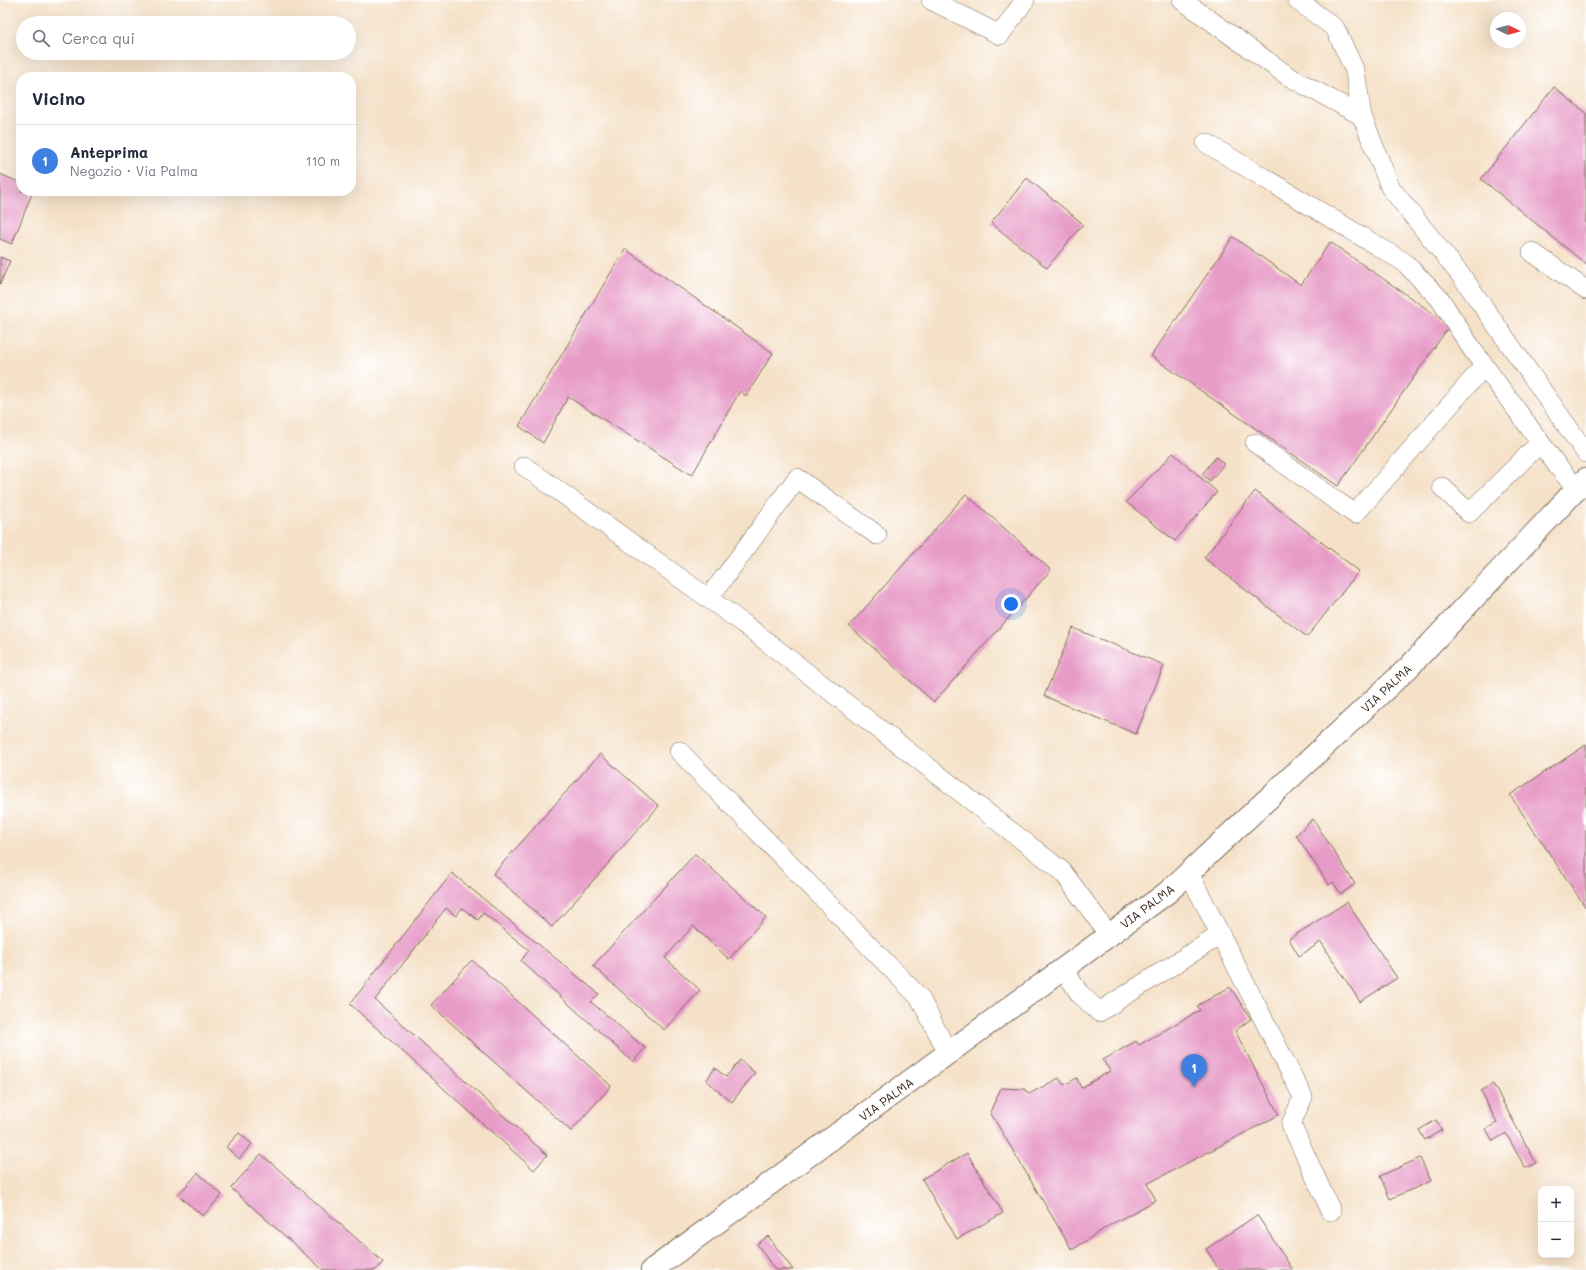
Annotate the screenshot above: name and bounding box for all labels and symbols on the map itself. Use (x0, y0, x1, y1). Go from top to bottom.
north arrow (1490, 12, 1526, 48)
your location (1001, 594, 1021, 614)
street label: VIA PALMA (1357, 660, 1415, 716)
street label: VIA PALMA (1117, 880, 1177, 932)
pin: 1 (1181, 1054, 1207, 1087)
street label: VIA PALMA (855, 1074, 917, 1124)

